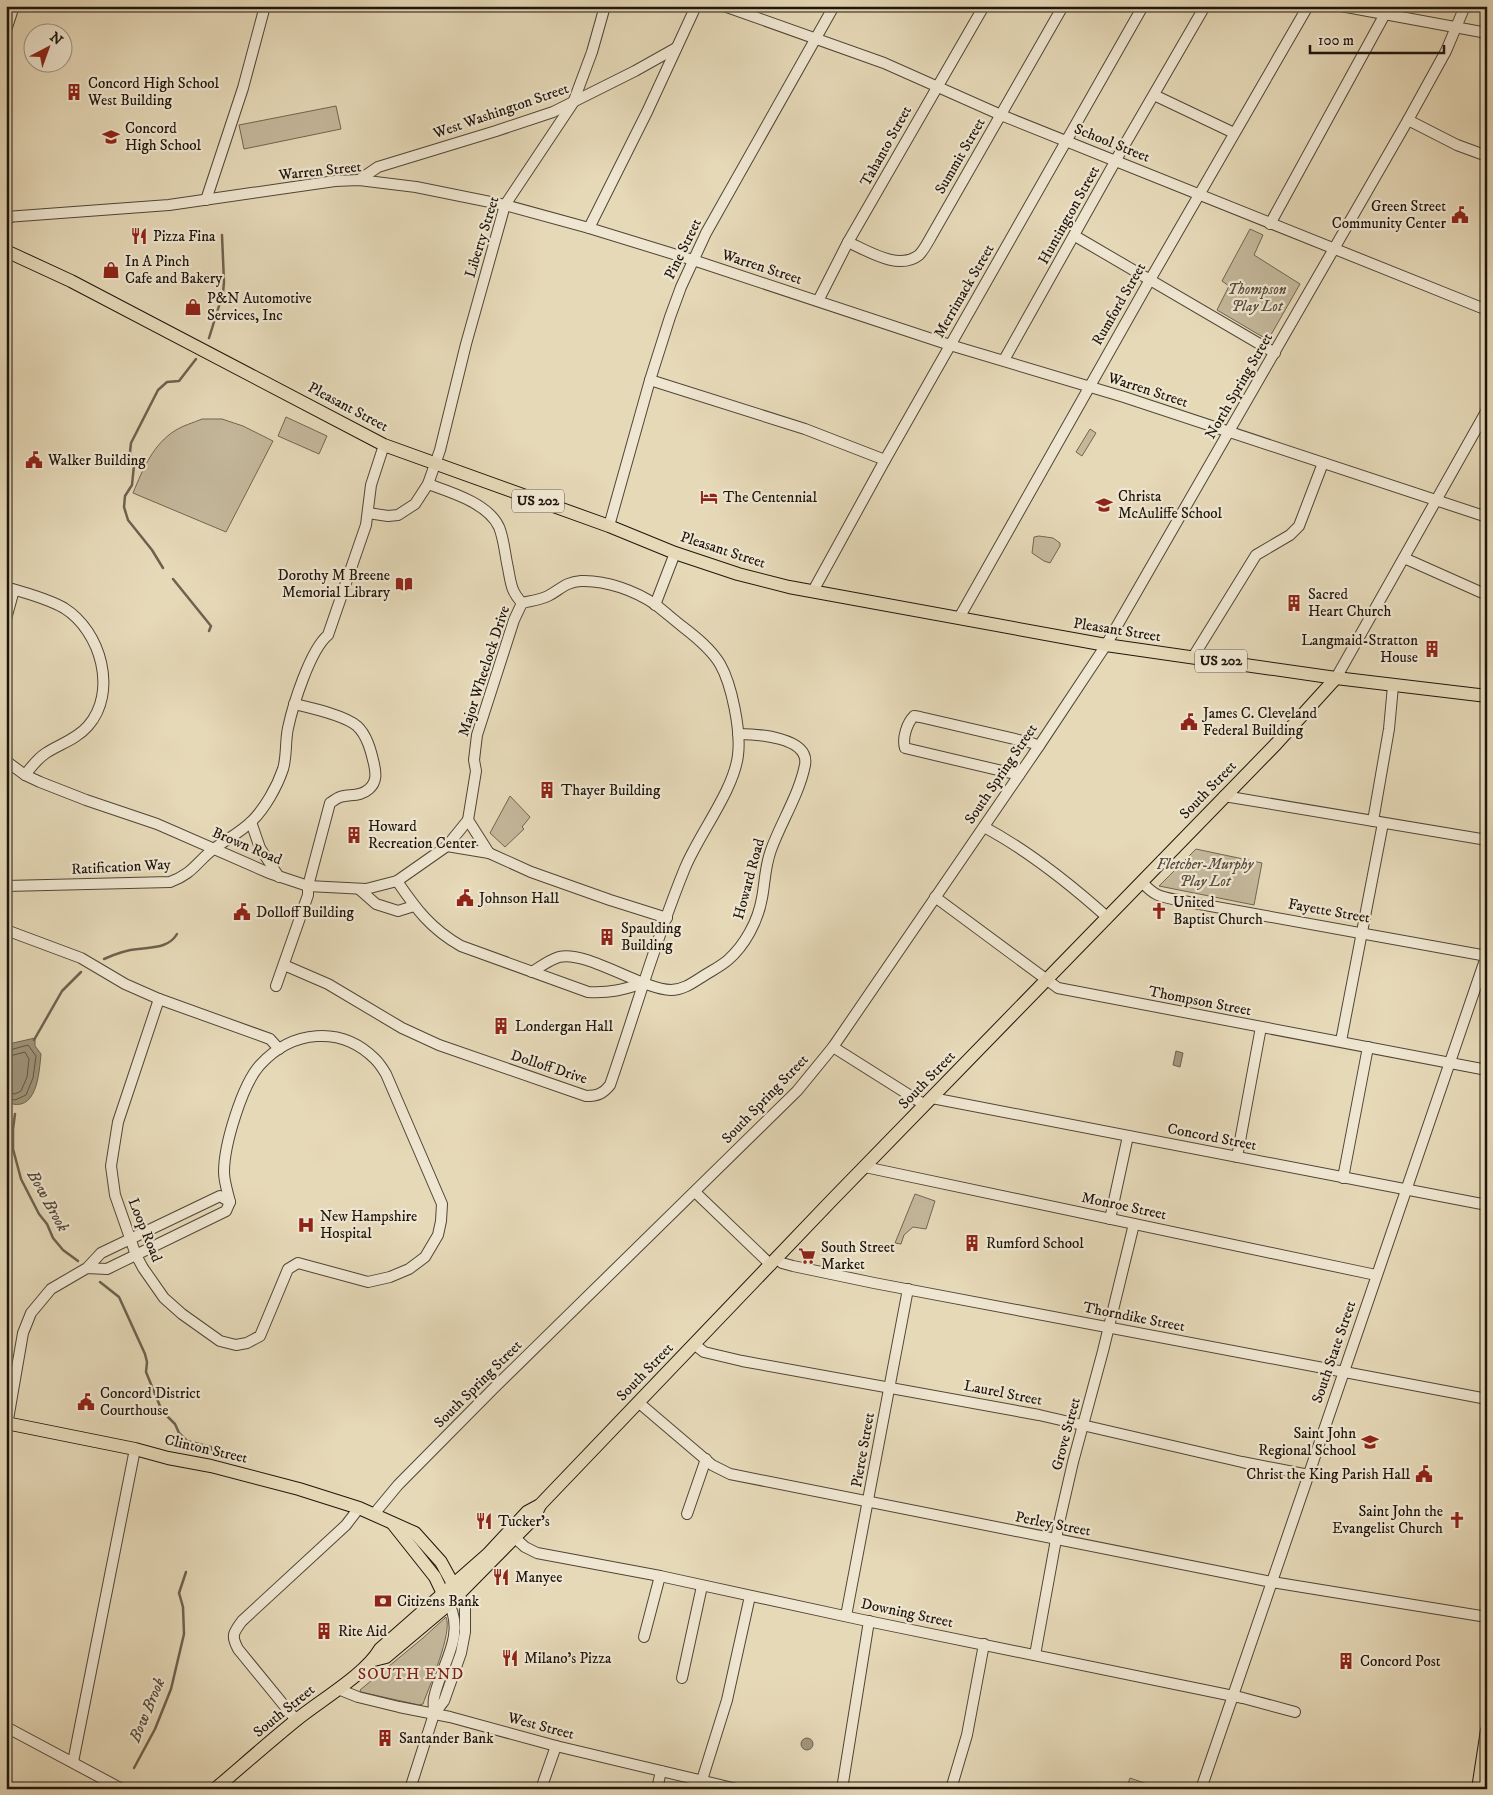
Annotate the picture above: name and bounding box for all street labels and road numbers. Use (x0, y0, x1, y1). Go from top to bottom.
street label: West Washington Street (430, 79, 571, 143)
street label: Tahanto Street (856, 102, 916, 190)
street label: Summit Street (931, 114, 990, 198)
street label: School Street (1071, 119, 1153, 167)
street label: Warren Street (277, 157, 363, 185)
street label: Huntington Street (1034, 162, 1104, 268)
street label: Liberty Street (461, 194, 503, 280)
street label: Pine Street (660, 215, 706, 283)
street label: Merrimack Street (930, 241, 999, 341)
street label: Warren Street (719, 245, 805, 289)
street label: Rumford Street (1088, 259, 1150, 349)
street label: North Spring Street (1201, 329, 1277, 442)
street label: Warren Street (1105, 368, 1191, 412)
street label: Pleasant Street (305, 378, 392, 436)
road number: US 202 (512, 490, 564, 512)
street label: Pleasant Street (678, 527, 768, 573)
street label: Major Wheelock Drive (454, 603, 514, 739)
street label: Pleasant Street (1072, 614, 1162, 646)
road number: US 202 (1195, 649, 1247, 672)
street label: South Spring Street (960, 720, 1042, 828)
street label: South Street (1176, 757, 1241, 823)
street label: Brown Road (209, 823, 285, 869)
street label: Howard Road (729, 836, 769, 921)
street label: Ratification Way (71, 855, 172, 879)
street label: Fayette Street (1287, 894, 1372, 928)
street label: Thompson Street (1147, 982, 1253, 1020)
street label: Dolloff Drive (508, 1046, 590, 1088)
street label: South Street (895, 1047, 960, 1113)
street label: South Spring Street (718, 1050, 813, 1148)
street label: Concord Street (1166, 1119, 1258, 1155)
street label: Monroe Street (1080, 1188, 1168, 1224)
street label: Loop Road (124, 1195, 167, 1265)
street label: Thorndike Street (1081, 1298, 1187, 1336)
street label: South State Street (1308, 1298, 1360, 1406)
street label: South Spring Street (430, 1336, 526, 1432)
street label: South Street (613, 1339, 678, 1405)
street label: Laurel Street (962, 1376, 1044, 1410)
street label: Grove Street (1047, 1395, 1085, 1473)
street label: Pierce Street (847, 1411, 879, 1489)
street label: Clinton Street (163, 1430, 250, 1468)
street label: Perley Street (1014, 1507, 1093, 1541)
street label: Downing Street (859, 1594, 955, 1632)
street label: South Street (249, 1680, 319, 1742)
street label: West Street (505, 1708, 576, 1744)

